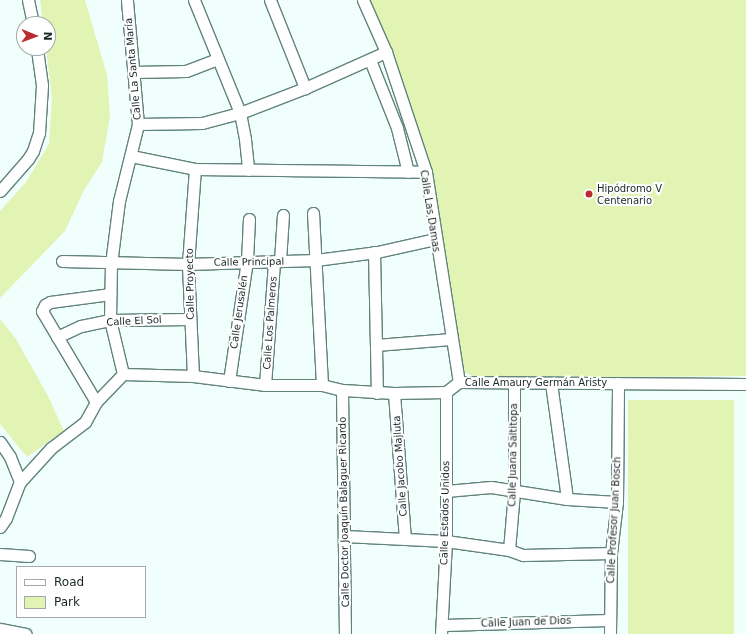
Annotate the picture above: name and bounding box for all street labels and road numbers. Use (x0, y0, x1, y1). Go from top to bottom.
street label: Calle La Santa María (123, 17, 143, 121)
street label: Calle Las Damas (418, 169, 442, 253)
street label: Calle Proyecto (183, 248, 197, 320)
street label: Calle Principal (214, 255, 284, 269)
street label: Calle Jerusalén (228, 274, 250, 350)
street label: Calle Los Palmeros (261, 276, 279, 370)
street label: Calle El Sol (106, 314, 162, 328)
street label: Calle Amaury Germán Aristy (465, 377, 607, 389)
street label: Calle Juana Saltitopa (506, 403, 520, 507)
street label: Calle Jacobo Majluta (390, 415, 410, 517)
street label: Calle Doctor Joaquín Balaguer Ricardo (336, 417, 352, 607)
street label: Calle Profesor Juan Bosch (605, 456, 623, 584)
street label: Calle Estados Unidos (438, 461, 452, 565)
street label: Calle Juan de Dios (481, 614, 571, 630)

